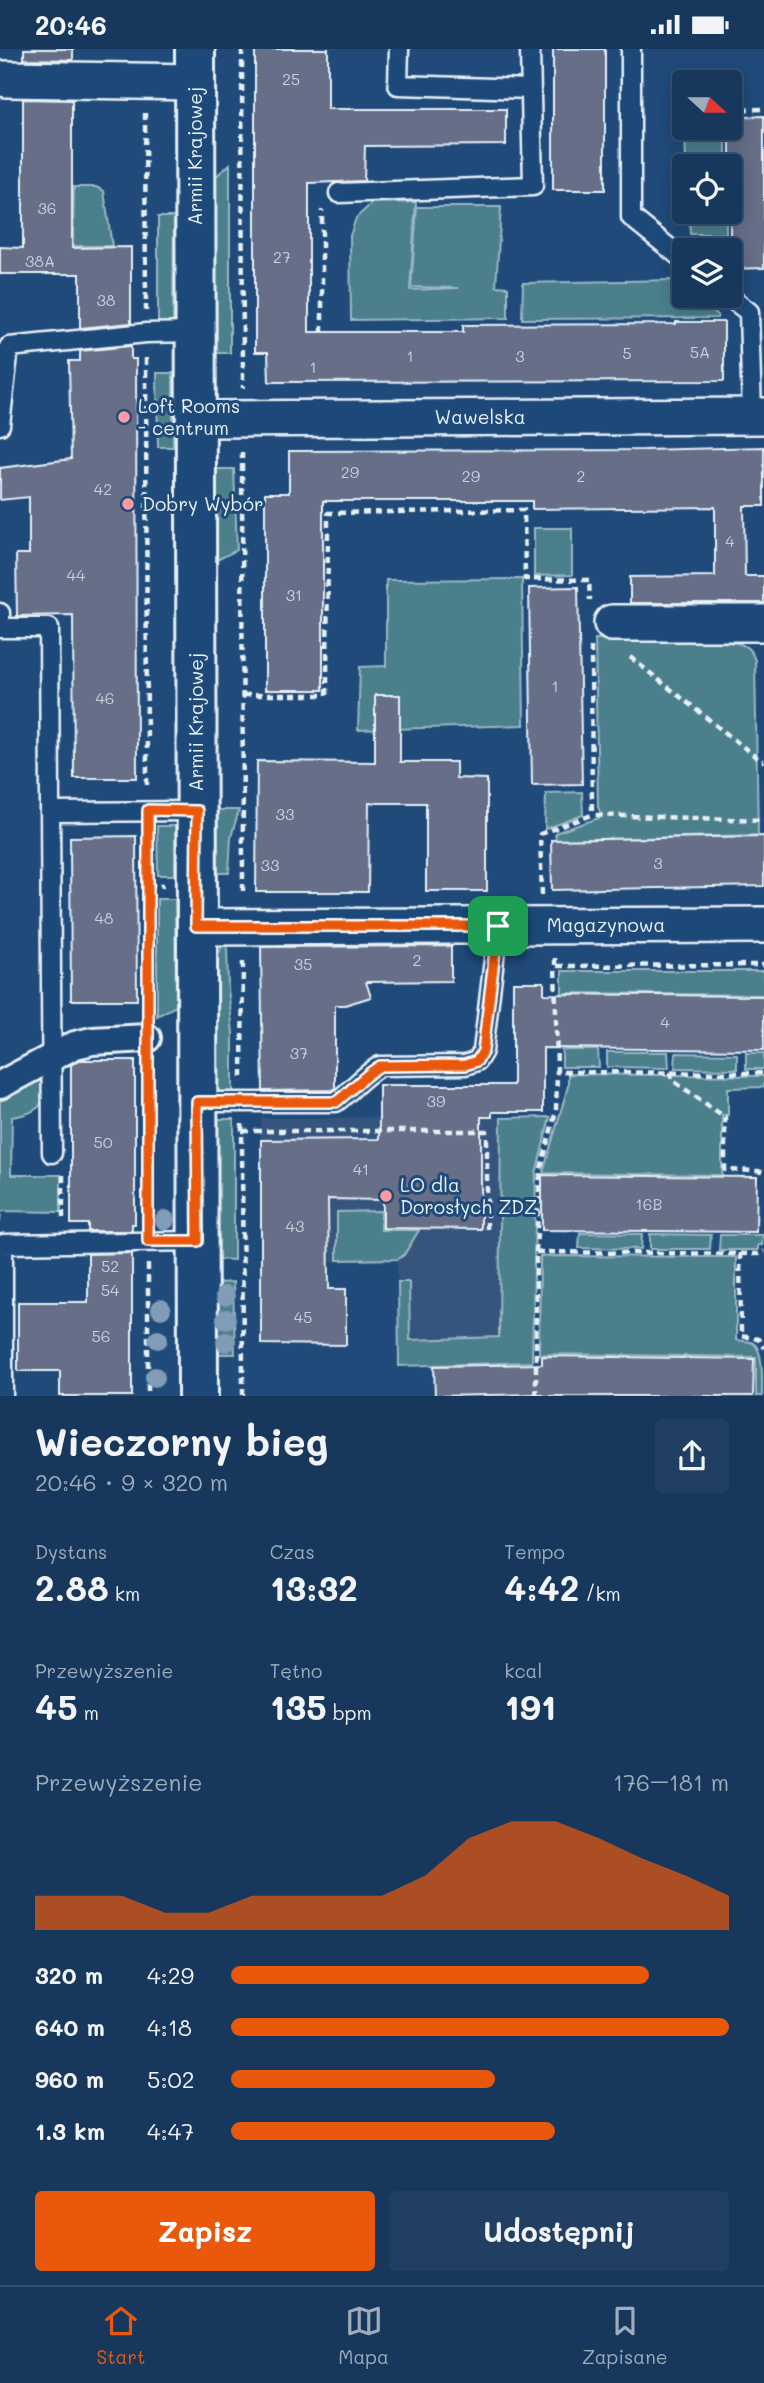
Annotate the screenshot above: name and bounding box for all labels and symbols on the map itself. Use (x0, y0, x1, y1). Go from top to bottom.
house number: 25 (282, 68, 300, 89)
north arrow (672, 70, 742, 140)
street label: Armii Krajowej (182, 87, 207, 226)
house number: 36 (37, 197, 57, 218)
house number: 27 (273, 246, 291, 267)
house number: 38A (25, 250, 55, 271)
house number: 38 (96, 289, 116, 310)
house number: 5A (690, 341, 710, 362)
house number: 5 (622, 342, 632, 363)
house number: 1 (406, 345, 414, 366)
house number: 3 (515, 345, 525, 366)
house number: 1 (309, 356, 317, 377)
place label: Loft Rooms - centrum (138, 393, 240, 440)
street label: Wawelska (435, 404, 525, 429)
marker: Loft Rooms - centrum (116, 409, 132, 425)
house number: 29 (341, 461, 359, 482)
house number: 29 (462, 465, 480, 486)
house number: 2 (577, 465, 585, 486)
house number: 42 (94, 478, 112, 499)
place label: Dobry Wybór (142, 491, 263, 516)
marker: Dobry Wybór (120, 496, 136, 512)
house number: 4 (725, 530, 735, 551)
house number: 44 (67, 564, 86, 585)
house number: 31 (286, 584, 302, 605)
street label: Armii Krajowej (183, 653, 208, 792)
house number: 1 (551, 675, 559, 696)
house number: 46 (95, 687, 115, 708)
house number: 33 (276, 803, 294, 824)
house number: 3 (653, 852, 663, 873)
house number: 33 (261, 854, 279, 875)
pin (468, 896, 528, 956)
house number: 48 (94, 907, 114, 928)
street label: Magazynowa (547, 912, 665, 937)
house number: 2 (413, 949, 421, 970)
house number: 35 (294, 953, 312, 974)
house number: 4 (660, 1011, 670, 1032)
house number: 37 (290, 1042, 308, 1063)
house number: 39 (427, 1090, 445, 1111)
house number: 50 (93, 1131, 113, 1152)
house number: 41 (353, 1158, 369, 1179)
place label: LO dla Dorosłych ZDZ (400, 1172, 537, 1219)
marker: LO dla Dorosłych ZDZ (378, 1188, 394, 1204)
house number: 16B (636, 1193, 662, 1214)
house number: 43 (286, 1215, 304, 1236)
house number: 52 (101, 1255, 119, 1276)
house number: 54 (101, 1279, 120, 1300)
house number: 45 (294, 1306, 312, 1327)
house number: 56 (92, 1325, 111, 1346)

